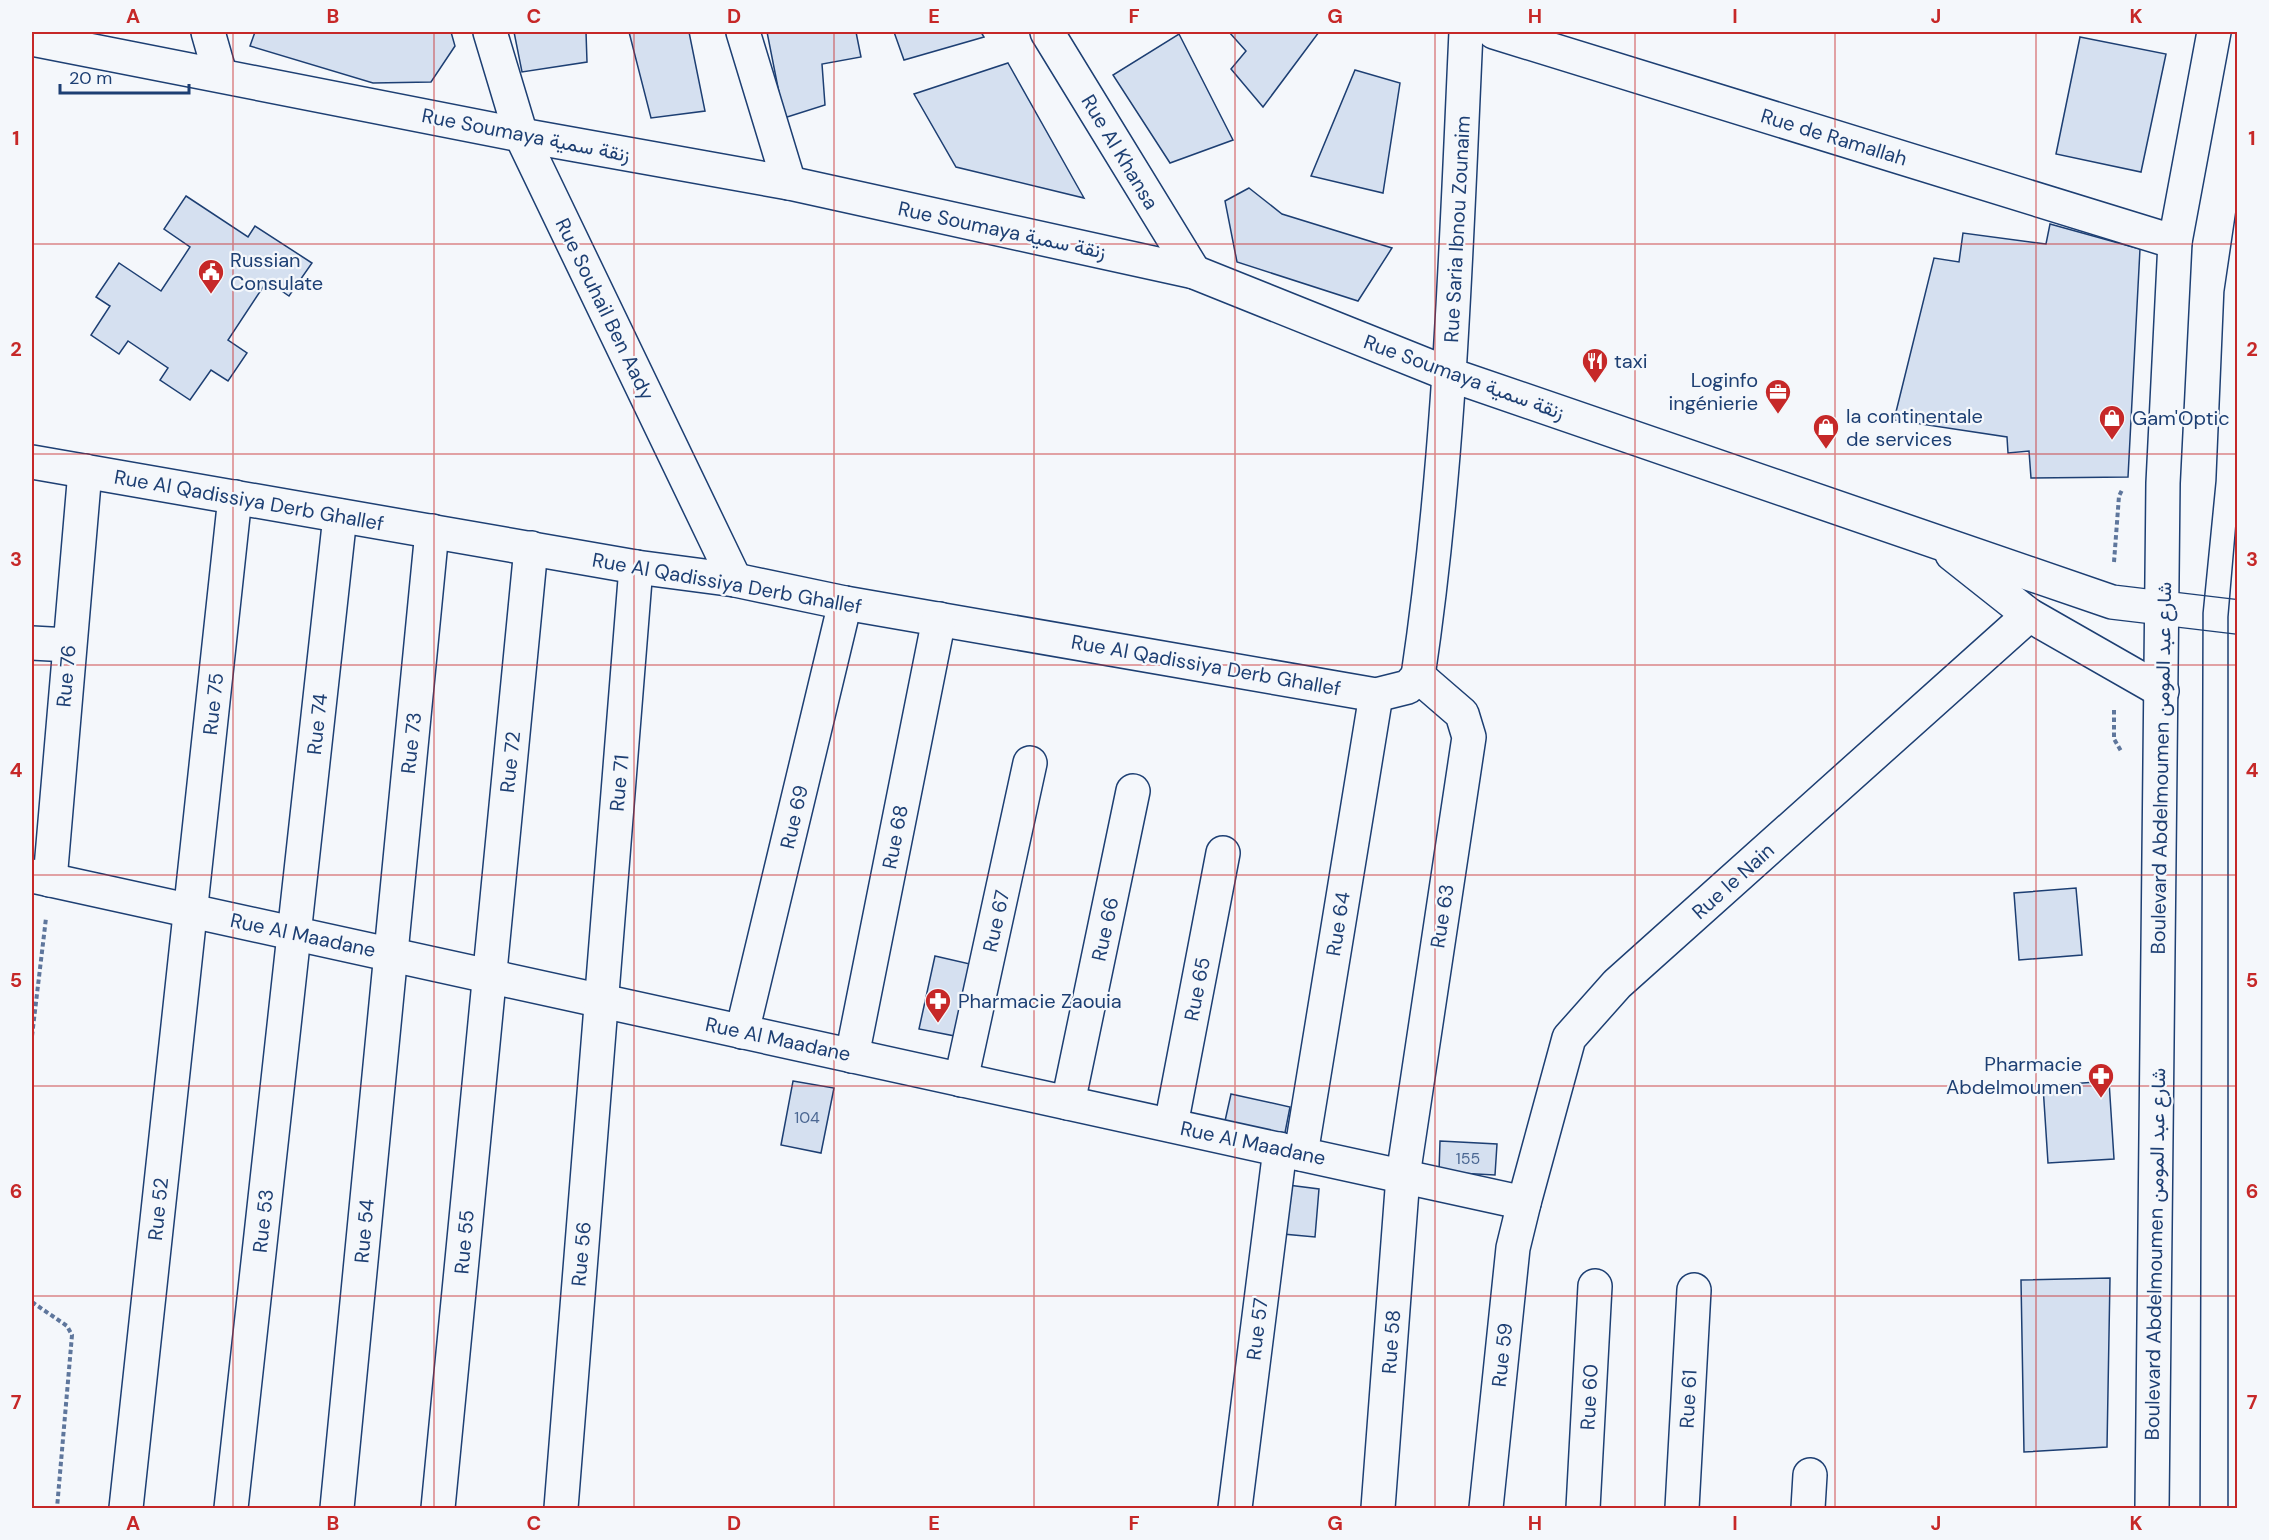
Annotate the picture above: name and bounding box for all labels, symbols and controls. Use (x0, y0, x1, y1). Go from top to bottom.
text: A (126, 3, 140, 29)
text: B (327, 3, 339, 29)
text: C (527, 3, 541, 29)
text: D (727, 3, 741, 29)
text: E (928, 3, 940, 29)
text: F (1128, 3, 1140, 29)
text: G (1327, 3, 1343, 29)
text: H (1528, 3, 1542, 29)
text: I (1732, 3, 1738, 29)
text: J (1931, 3, 1941, 29)
text: K (2129, 3, 2143, 29)
scale bar (60, 57, 189, 95)
text: 20 m (69, 66, 112, 90)
street label: Rue Al Khansa (1075, 90, 1165, 214)
street label: Rue Soumaya زنقة سمية (420, 102, 632, 168)
street label: Rue de Ramallah (1758, 102, 1910, 172)
street label: Rue Saria Ibnou Zounaim (1438, 115, 1476, 343)
text: 1 (12, 125, 20, 151)
text: 1 (2248, 125, 2256, 151)
street label: Rue Soumaya زنقة سمية (896, 195, 1108, 265)
street label: Rue Souhail Ben Aady (550, 214, 660, 404)
place label: Russian Consulate (230, 247, 323, 296)
public building icon: Russian Consulate (196, 257, 226, 295)
street label: Rue Soumaya زنقة سمية (1360, 329, 1568, 425)
text: 2 (10, 336, 22, 362)
text: 2 (2246, 336, 2258, 362)
restaurant icon: taxi (1580, 346, 1610, 384)
place label: taxi (1614, 348, 1647, 374)
place label: Loginfo ingénierie (1668, 367, 1758, 416)
office icon: Loginfo ingénierie (1763, 377, 1793, 415)
place label: la continentale de services (1846, 403, 1983, 452)
shop icon: Gam'Optic (2097, 403, 2127, 441)
place label: Gam'Optic (2132, 405, 2230, 431)
shop icon: la continentale de services (1811, 412, 1841, 450)
street label: Rue Al Qadissiya Derb Ghallef (112, 463, 386, 537)
text: 3 (10, 546, 22, 572)
street label: Rue Al Qadissiya Derb Ghallef (590, 546, 864, 620)
text: 3 (2246, 546, 2258, 572)
street label: Boulevard Abdelmoumen شارع عبد المومن (2145, 581, 2178, 955)
street label: Rue Al Qadissiya Derb Ghallef (1069, 628, 1343, 702)
street label: Rue 76 (50, 644, 82, 708)
street label: Rue 75 (197, 672, 229, 736)
street label: Rue 74 (301, 692, 333, 756)
street label: Rue 73 (395, 711, 427, 775)
street label: Rue 72 (494, 730, 526, 794)
street label: Rue 71 (604, 753, 634, 813)
text: 4 (10, 757, 23, 783)
text: 4 (2246, 757, 2259, 783)
street label: Rue 69 (774, 783, 814, 851)
street label: Rue 68 (876, 803, 914, 871)
street label: Rue le Nain (1686, 837, 1780, 925)
street label: Rue 63 (1424, 882, 1460, 950)
street label: Rue 67 (977, 888, 1015, 954)
street label: Rue 64 (1320, 890, 1356, 958)
street label: Rue 66 (1086, 894, 1124, 964)
street label: Rue Al Maadane (228, 907, 378, 963)
street label: Rue 65 (1178, 955, 1216, 1023)
text: 5 (10, 967, 22, 993)
text: 5 (2246, 967, 2258, 993)
pharmacy icon: Pharmacie Zaouia (923, 986, 953, 1024)
place label: Pharmacie Zaouia (958, 988, 1122, 1014)
street label: Rue Al Maadane (703, 1011, 853, 1067)
place label: Pharmacie Abdelmoumen (1946, 1051, 2082, 1100)
pharmacy icon: Pharmacie Abdelmoumen (2086, 1061, 2116, 1099)
street label: Boulevard Abdelmoumen شارع عبد المومن (2139, 1067, 2172, 1441)
house number: 104 (794, 1107, 820, 1128)
street label: Rue Al Maadane (1178, 1115, 1328, 1171)
house number: 155 (1456, 1148, 1480, 1169)
street label: Rue 52 (142, 1176, 174, 1242)
text: 6 (10, 1178, 22, 1204)
text: 6 (2246, 1178, 2258, 1204)
street label: Rue 53 (247, 1188, 279, 1254)
street label: Rue 54 (348, 1198, 380, 1264)
street label: Rue 55 (448, 1209, 480, 1275)
street label: Rue 56 (565, 1221, 597, 1287)
street label: Rue 57 (1240, 1296, 1274, 1362)
street label: Rue 58 (1376, 1309, 1406, 1375)
street label: Rue 59 (1486, 1322, 1518, 1388)
street label: Rue 60 (1574, 1363, 1604, 1431)
street label: Rue 61 (1673, 1369, 1703, 1429)
text: 7 (11, 1389, 22, 1415)
text: 7 (2247, 1389, 2258, 1415)
text: A (126, 1510, 140, 1536)
text: B (327, 1510, 339, 1536)
text: C (527, 1510, 541, 1536)
text: D (727, 1510, 741, 1536)
text: E (928, 1510, 940, 1536)
text: F (1128, 1510, 1140, 1536)
text: G (1327, 1510, 1343, 1536)
text: H (1528, 1510, 1542, 1536)
text: I (1732, 1510, 1738, 1536)
text: J (1931, 1510, 1941, 1536)
text: K (2129, 1510, 2143, 1536)

